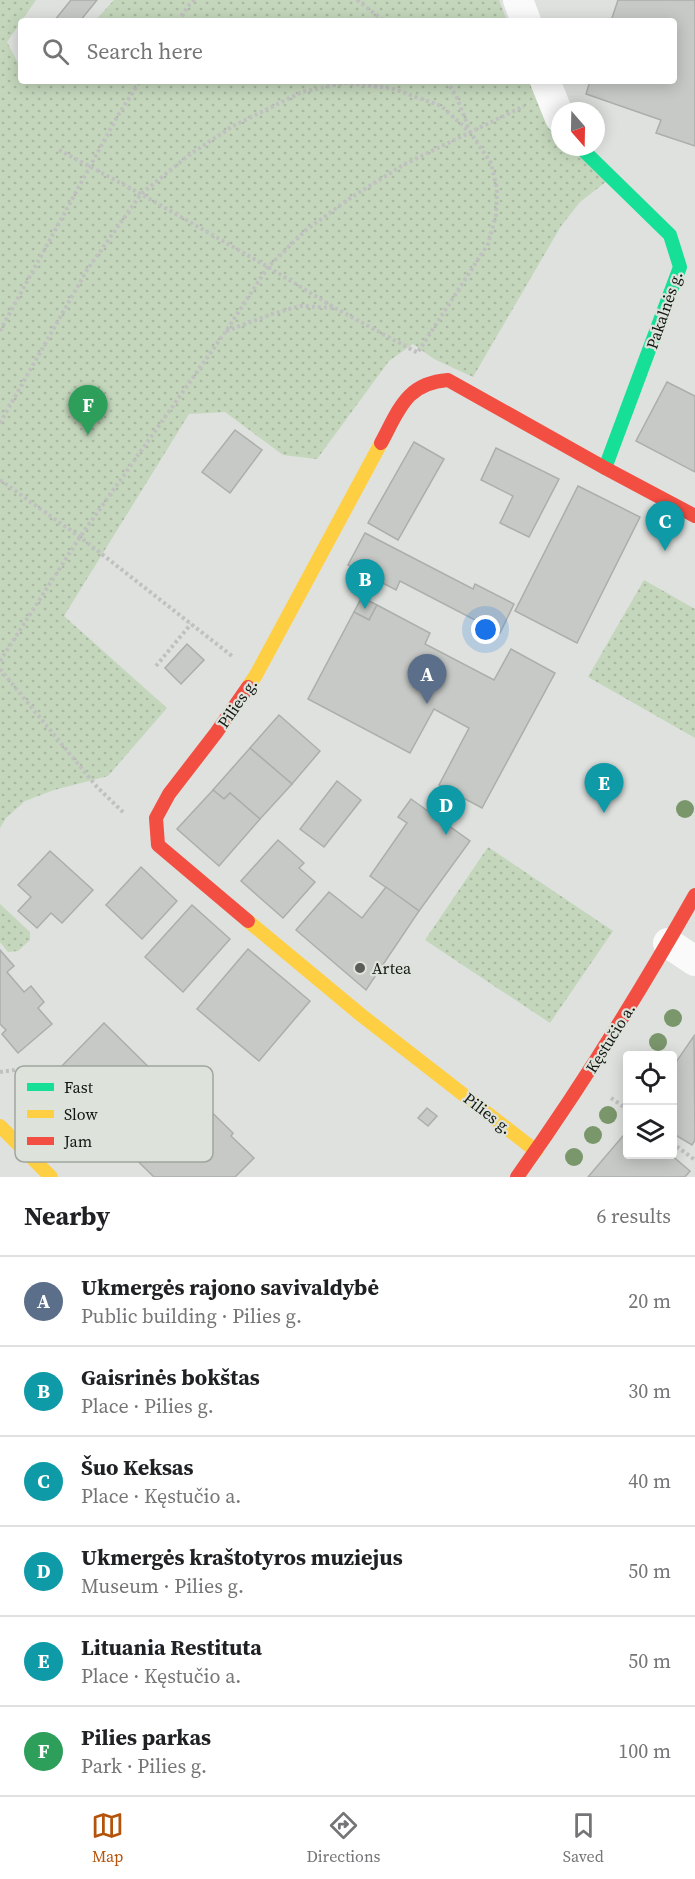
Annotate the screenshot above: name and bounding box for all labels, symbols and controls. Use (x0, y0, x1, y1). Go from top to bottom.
search box (18, 18, 677, 84)
icon: search (39, 35, 72, 68)
text: Search here (87, 36, 203, 66)
north arrow (551, 102, 605, 156)
street label: Pakalnės g. (640, 268, 688, 352)
pin: F (68, 386, 107, 435)
pin: C (646, 502, 684, 551)
pin: B (346, 560, 385, 609)
your location (471, 615, 500, 644)
pin: A (408, 654, 446, 704)
street label: Pilies g. (212, 674, 262, 732)
pin: E (584, 764, 624, 813)
pin: D (426, 786, 466, 835)
place label: Artea (372, 957, 412, 979)
marker: Artea (353, 961, 367, 975)
street label: Kęstučio a. (580, 999, 640, 1077)
map controls (623, 1051, 677, 1159)
button: locate (623, 1051, 677, 1105)
legend (15, 1066, 213, 1162)
text: Fast (64, 1076, 94, 1098)
street label: Pilies g. (459, 1087, 517, 1139)
text: Slow (64, 1103, 99, 1125)
button: layers (623, 1105, 677, 1159)
text: Jam (63, 1130, 92, 1152)
text: Nearby (24, 1198, 110, 1234)
text: 6 results (596, 1202, 671, 1230)
text: Ukmergės rajono savivaldybė (81, 1272, 379, 1302)
text: A (37, 1287, 50, 1315)
text: 20 m (628, 1287, 671, 1315)
text: Public building · Pilies g. (81, 1302, 302, 1330)
text: Gaisrinės bokštas (81, 1362, 260, 1392)
text: B (37, 1377, 50, 1405)
text: 30 m (628, 1377, 671, 1405)
text: Place · Pilies g. (81, 1392, 214, 1420)
text: Šuo Keksas (81, 1452, 194, 1482)
text: C (37, 1467, 50, 1495)
text: 40 m (628, 1467, 671, 1495)
text: Place · Kęstučio a. (81, 1482, 241, 1510)
text: Ukmergės kraštotyros muziejus (81, 1542, 403, 1572)
text: D (36, 1557, 51, 1585)
text: 50 m (628, 1557, 671, 1585)
text: Museum · Pilies g. (81, 1572, 244, 1600)
text: Lituania Restituta (81, 1632, 262, 1662)
text: E (38, 1647, 49, 1675)
text: 50 m (628, 1647, 671, 1675)
text: Place · Kęstučio a. (81, 1662, 241, 1690)
text: Pilies parkas (81, 1722, 211, 1752)
text: F (38, 1737, 49, 1765)
text: 100 m (618, 1737, 671, 1765)
text: Park · Pilies g. (81, 1752, 207, 1780)
tab: Map (91, 1809, 124, 1867)
tab: Directions (306, 1809, 381, 1867)
tab: Saved (563, 1809, 604, 1867)

